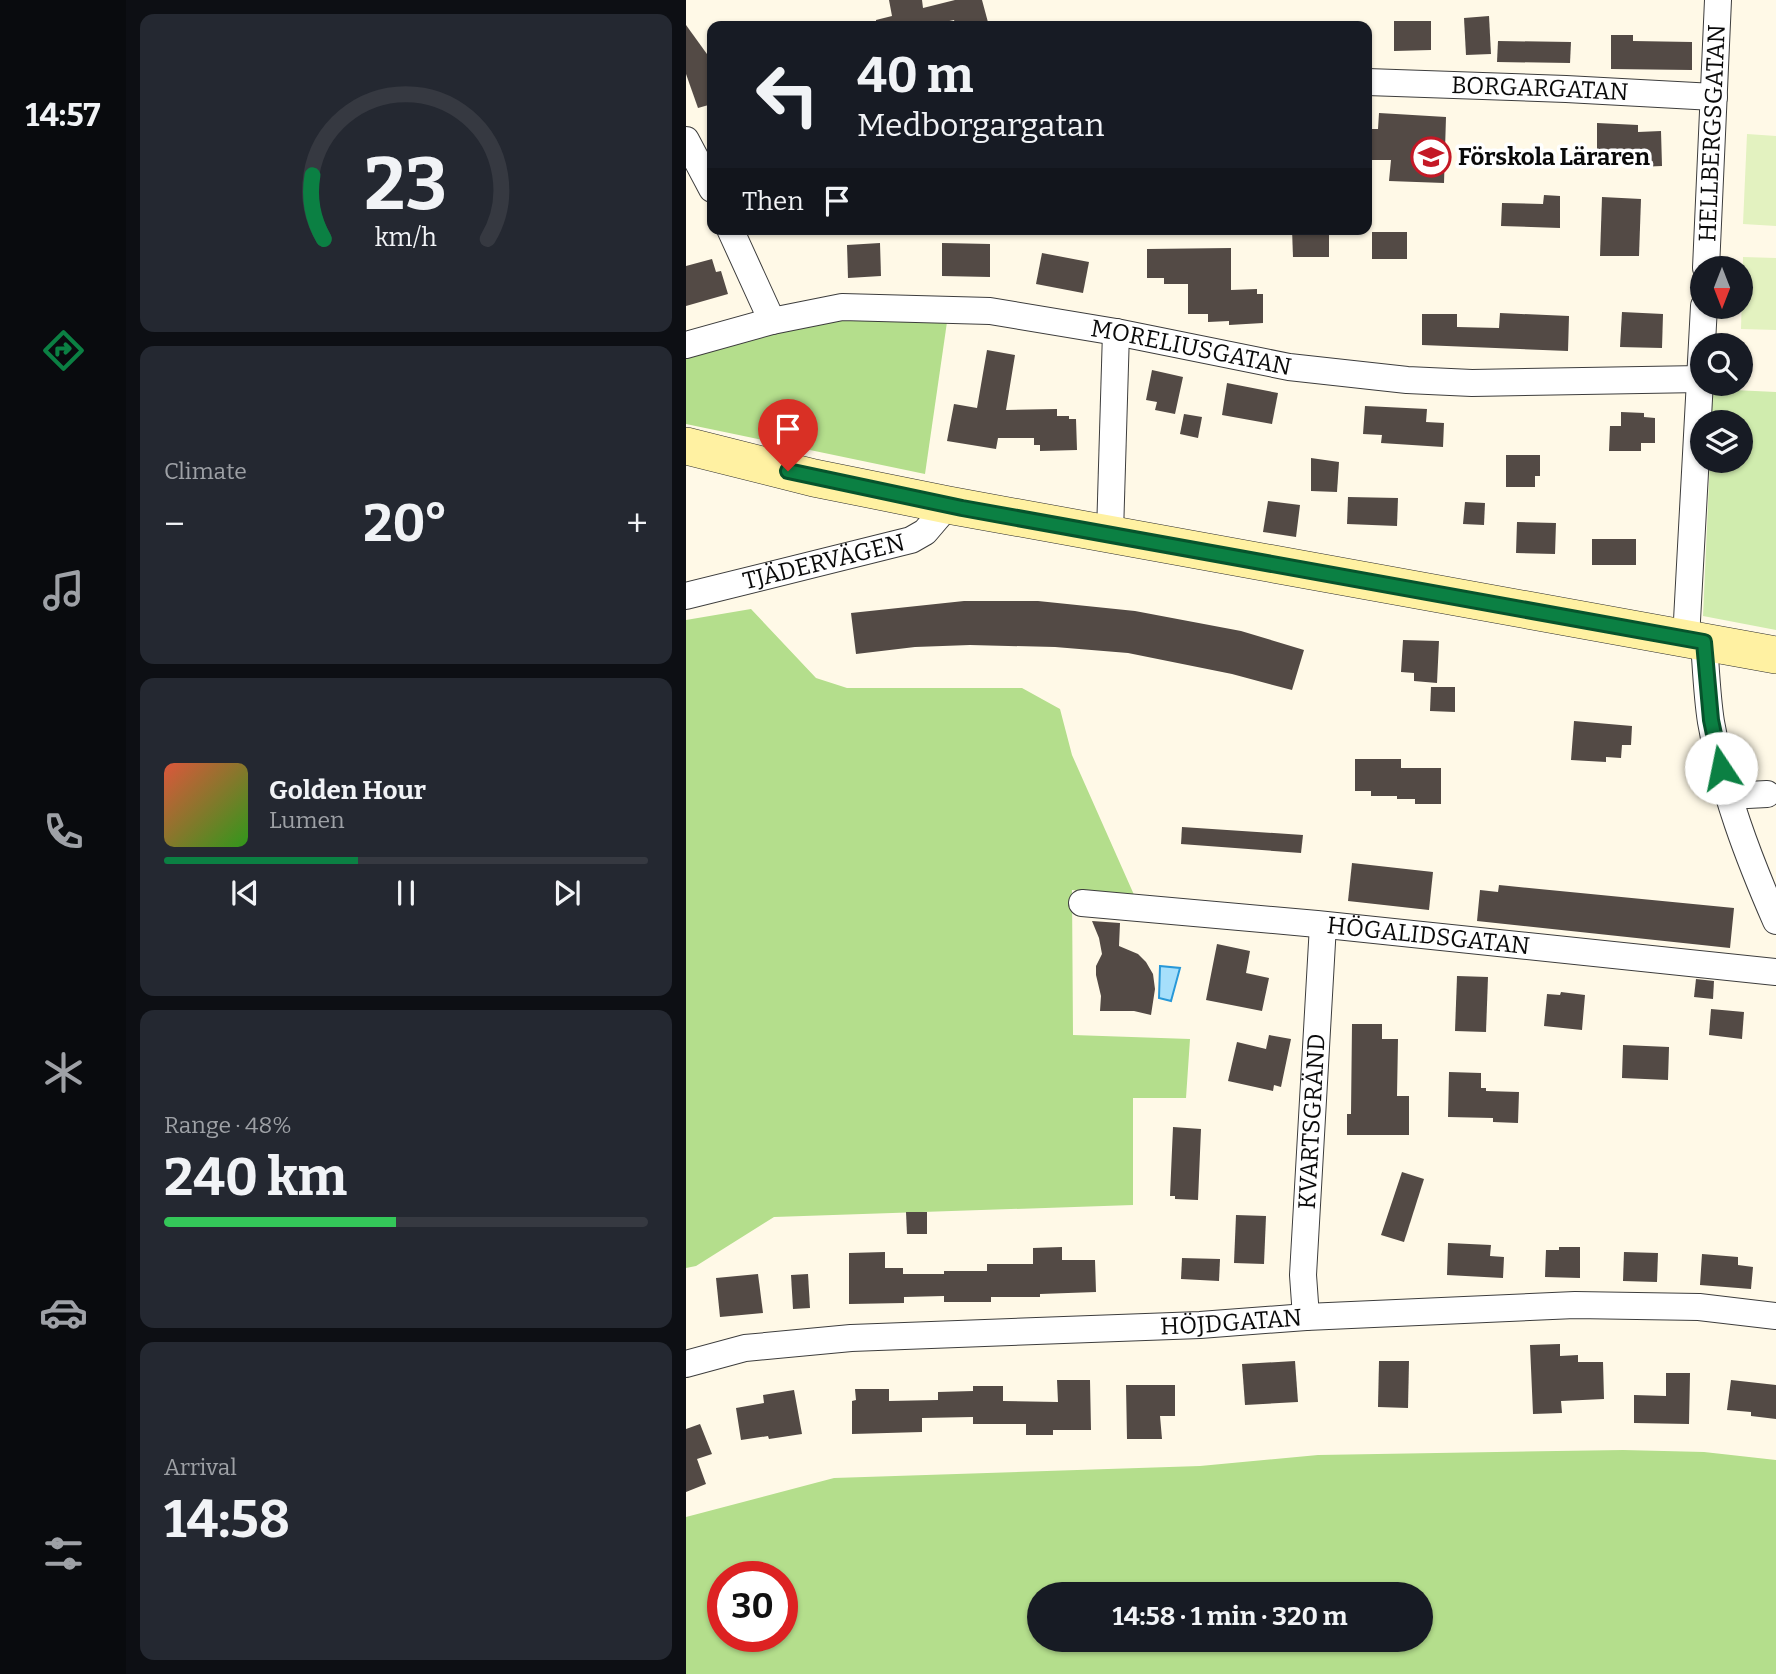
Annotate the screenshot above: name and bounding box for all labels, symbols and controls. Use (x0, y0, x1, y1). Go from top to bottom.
street label: HELLBERGSGATAN (1693, 24, 1731, 243)
text: 40 m (857, 46, 974, 105)
icon: left (742, 49, 833, 140)
street label: BORGARGATAN (1451, 71, 1629, 106)
text: 14:57 (26, 96, 100, 134)
text: Medborgargatan (857, 106, 1104, 144)
school or university icon: Förskola Läraren (1410, 136, 1452, 178)
text: 23 (365, 141, 447, 228)
place label: Förskola Läraren (1458, 143, 1650, 171)
icon: arrive (818, 182, 856, 220)
text: Then (742, 186, 804, 217)
text: km/h (375, 223, 437, 253)
north arrow (1690, 256, 1754, 318)
map controls (1690, 256, 1753, 473)
street label: MORELIUSGATAN (1089, 314, 1294, 381)
icon: directions (39, 326, 88, 375)
button: search (1690, 333, 1753, 396)
pin (758, 399, 818, 471)
icon: arrive (769, 410, 807, 448)
button: layers (1690, 410, 1753, 473)
text: Climate (164, 457, 247, 485)
text: 20° (363, 492, 448, 555)
text: − (164, 501, 185, 547)
text: + (626, 501, 648, 547)
street label: TJÄDERVÄGEN (740, 528, 908, 595)
icon: music (39, 566, 88, 615)
position arrow (1684, 731, 1758, 805)
text: Golden Hour (269, 775, 426, 806)
text: Lumen (269, 806, 345, 834)
icon: phone (39, 807, 88, 856)
icon: previous (226, 874, 264, 912)
icon: pause (387, 874, 425, 912)
icon: next (548, 874, 586, 912)
street label: HÖGALIDSGATAN (1326, 911, 1531, 960)
street label: KVARTSGRÄND (1293, 1033, 1331, 1210)
icon: climate (39, 1048, 88, 1097)
text: Range · 48% (164, 1111, 292, 1139)
text: 240 km (164, 1146, 347, 1209)
icon: car (39, 1288, 88, 1337)
street label: HÖJDGATAN (1160, 1303, 1303, 1340)
text: Arrival (164, 1453, 237, 1481)
text: 14:58 (164, 1488, 290, 1551)
icon: filters (39, 1529, 88, 1578)
speed limit sign: 30 (707, 1561, 798, 1652)
text: 14:58 · 1 min · 320 m (1112, 1601, 1348, 1632)

